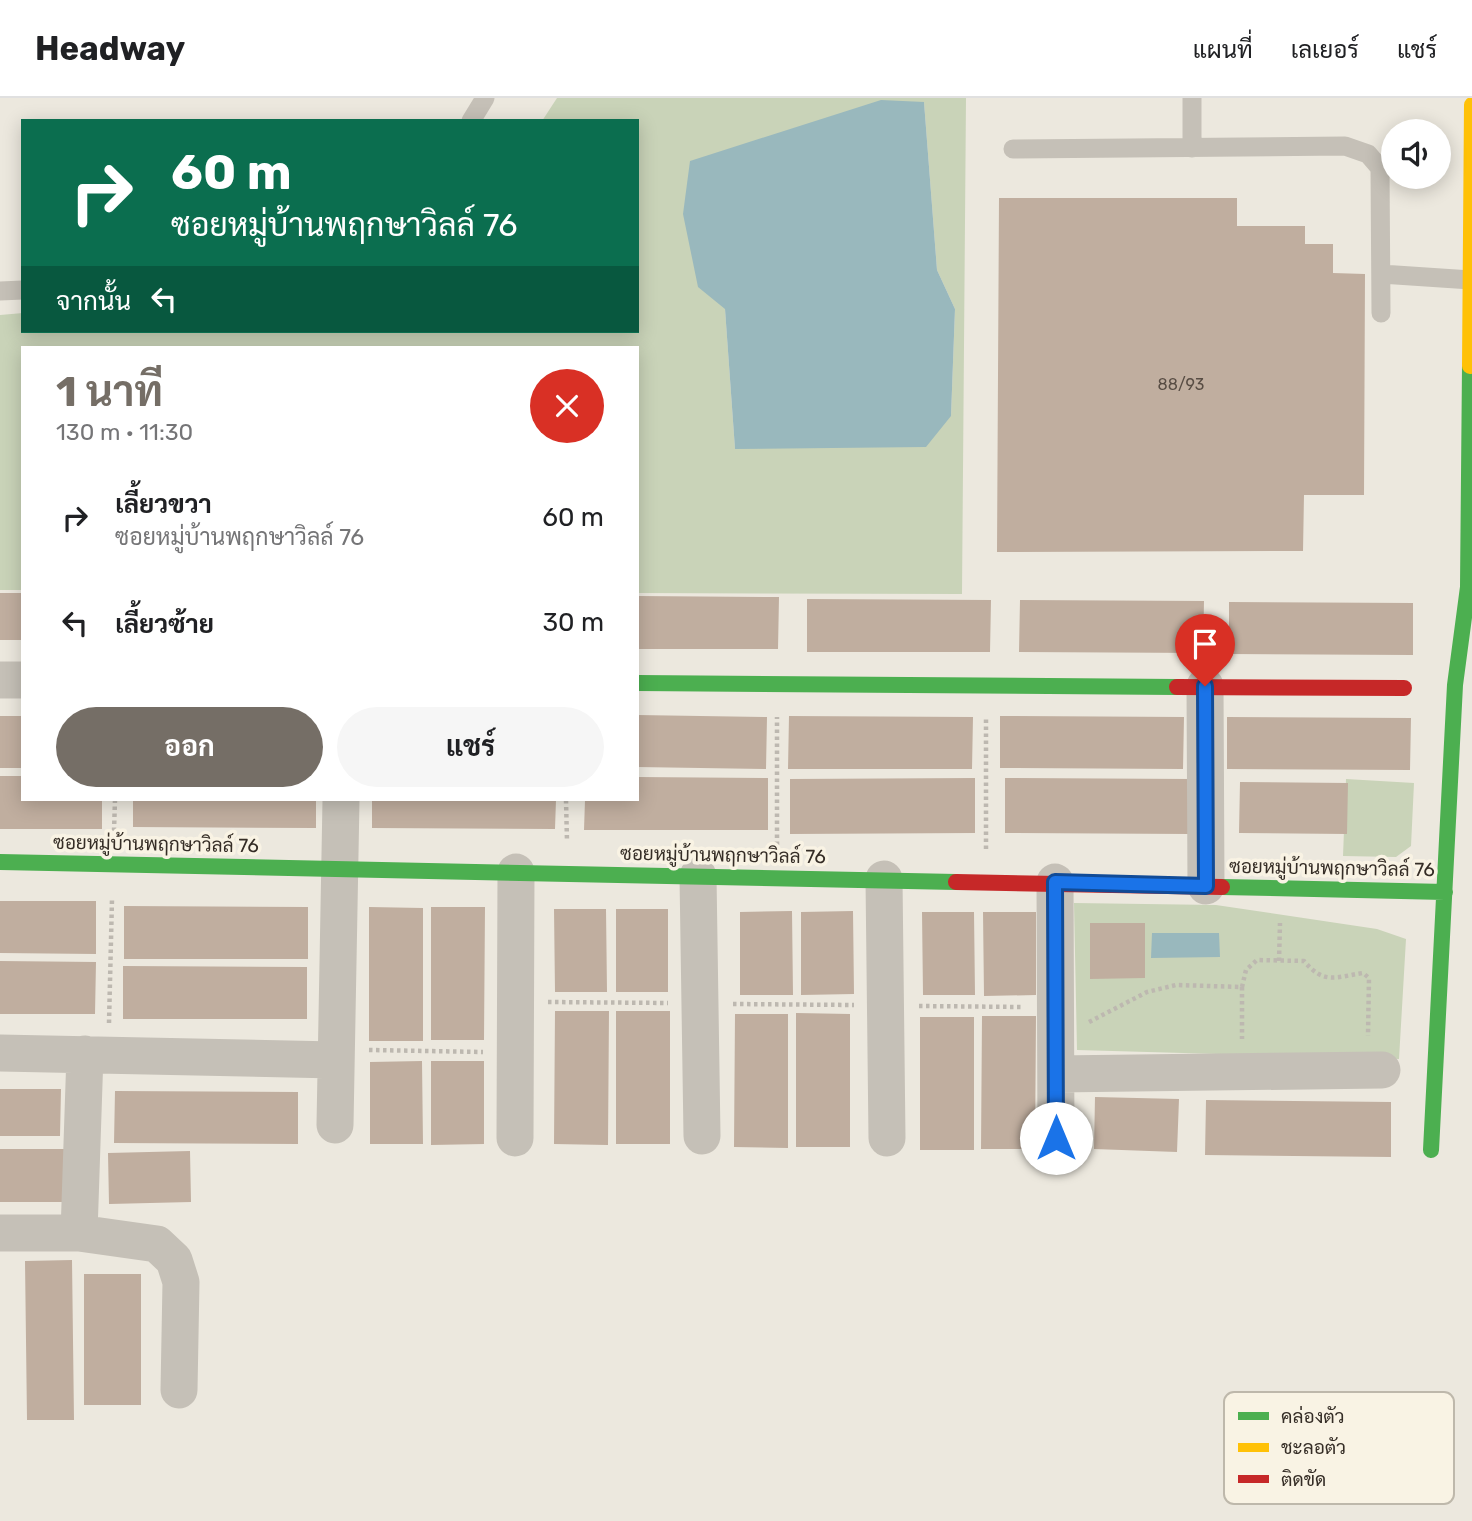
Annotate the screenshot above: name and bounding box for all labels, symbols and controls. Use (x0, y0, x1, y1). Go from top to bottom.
text: Headway (35, 29, 185, 68)
text: แผนที่ (1193, 36, 1253, 64)
text: เลเยอร์ (1291, 36, 1359, 64)
text: แชร์ (1397, 36, 1437, 64)
map controls (1381, 119, 1451, 189)
button: sound (1381, 119, 1451, 189)
text: 60 m (171, 143, 292, 201)
icon: right (56, 147, 147, 238)
text: ซอยหมู่บ้านพฤกษาวิลล์ 76 (171, 206, 518, 244)
icon: left (145, 280, 183, 318)
text: จากนั้น (56, 286, 131, 317)
text: 1 นาที (56, 367, 163, 417)
button: close (530, 369, 604, 443)
house number: 88/93 (1158, 375, 1204, 394)
text: 130 m · 11:30 (56, 418, 193, 446)
text: เลี้ยวขวา (115, 489, 212, 520)
icon: right (56, 499, 94, 537)
text: 60 m (542, 502, 604, 533)
text: ซอยหมู่บ้านพฤกษาวิลล์ 76 (115, 523, 364, 551)
icon: left (56, 604, 94, 642)
text: 30 m (542, 607, 604, 638)
text: เลี้ยวซ้าย (115, 609, 214, 640)
pin (1175, 614, 1235, 686)
icon: arrive (1186, 625, 1224, 663)
button: ออก (56, 707, 323, 787)
button: แชร์ (337, 707, 604, 787)
street label: ซอยหมู่บ้านพฤกษาวิลล์ 76 (53, 830, 259, 859)
street label: ซอยหมู่บ้านพฤกษาวิลล์ 76 (620, 841, 826, 870)
street label: ซอยหมู่บ้านพฤกษาวิลล์ 76 (1229, 854, 1435, 883)
position arrow (1019, 1101, 1093, 1175)
legend (1224, 1392, 1454, 1504)
text: คล่องตัว (1281, 1405, 1345, 1428)
text: ชะลอตัว (1281, 1436, 1346, 1459)
text: ติดขัด (1281, 1468, 1326, 1491)

